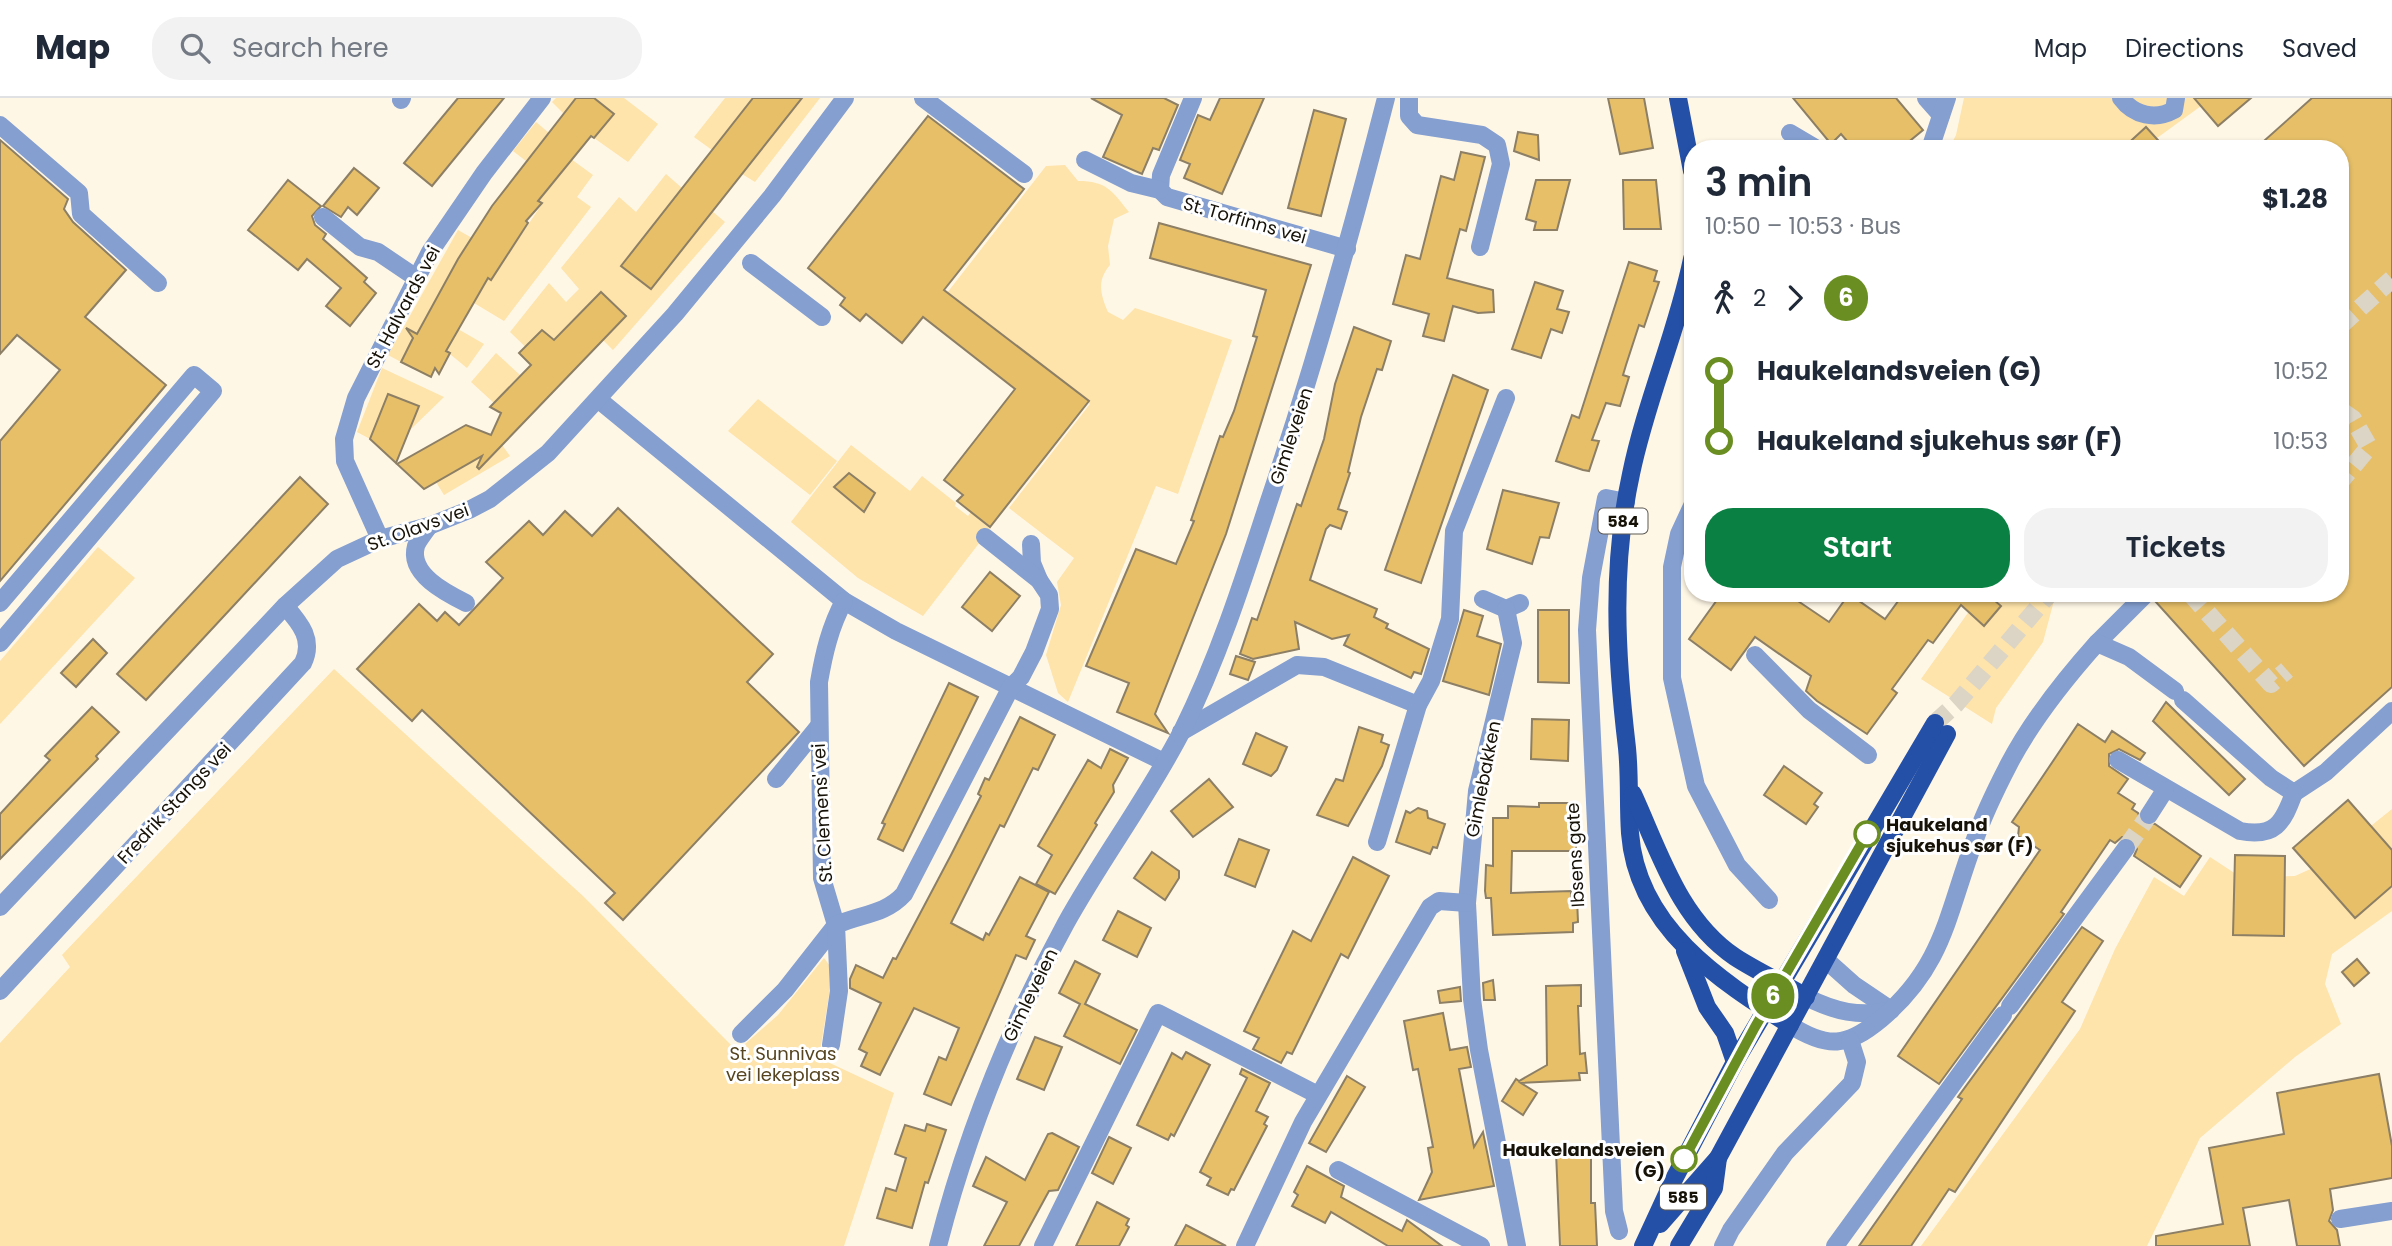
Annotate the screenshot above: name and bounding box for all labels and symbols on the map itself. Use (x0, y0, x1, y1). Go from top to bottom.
street label: St. Torfinns vei (1181, 190, 1309, 250)
street label: St. Halvards vei (360, 241, 446, 373)
street label: Gimleveien (1264, 384, 1318, 488)
street label: St. Olavs vei (364, 497, 472, 557)
road number: 584 (1598, 508, 1648, 534)
street label: Gimlebakken (1459, 719, 1507, 839)
street label: Fredrik Stangs vei (111, 737, 237, 869)
street label: St. Clemens' vei (806, 743, 838, 883)
street label: Ibsens gate (1560, 802, 1590, 908)
place label: Haukeland sjukehus sør (F) (1886, 812, 2034, 858)
marker: Haukeland sjukehus sør (F) (1854, 821, 1880, 847)
street label: Gimleveien (997, 944, 1063, 1046)
line badge: 6 (1750, 973, 1796, 1019)
park label: St. Sunnivas vei lekeplass (726, 1041, 840, 1087)
place label: Haukelandsveien (G) (1502, 1137, 1665, 1183)
marker: Haukelandsveien (G) (1671, 1146, 1697, 1172)
road number: 585 (1660, 1184, 1706, 1210)

